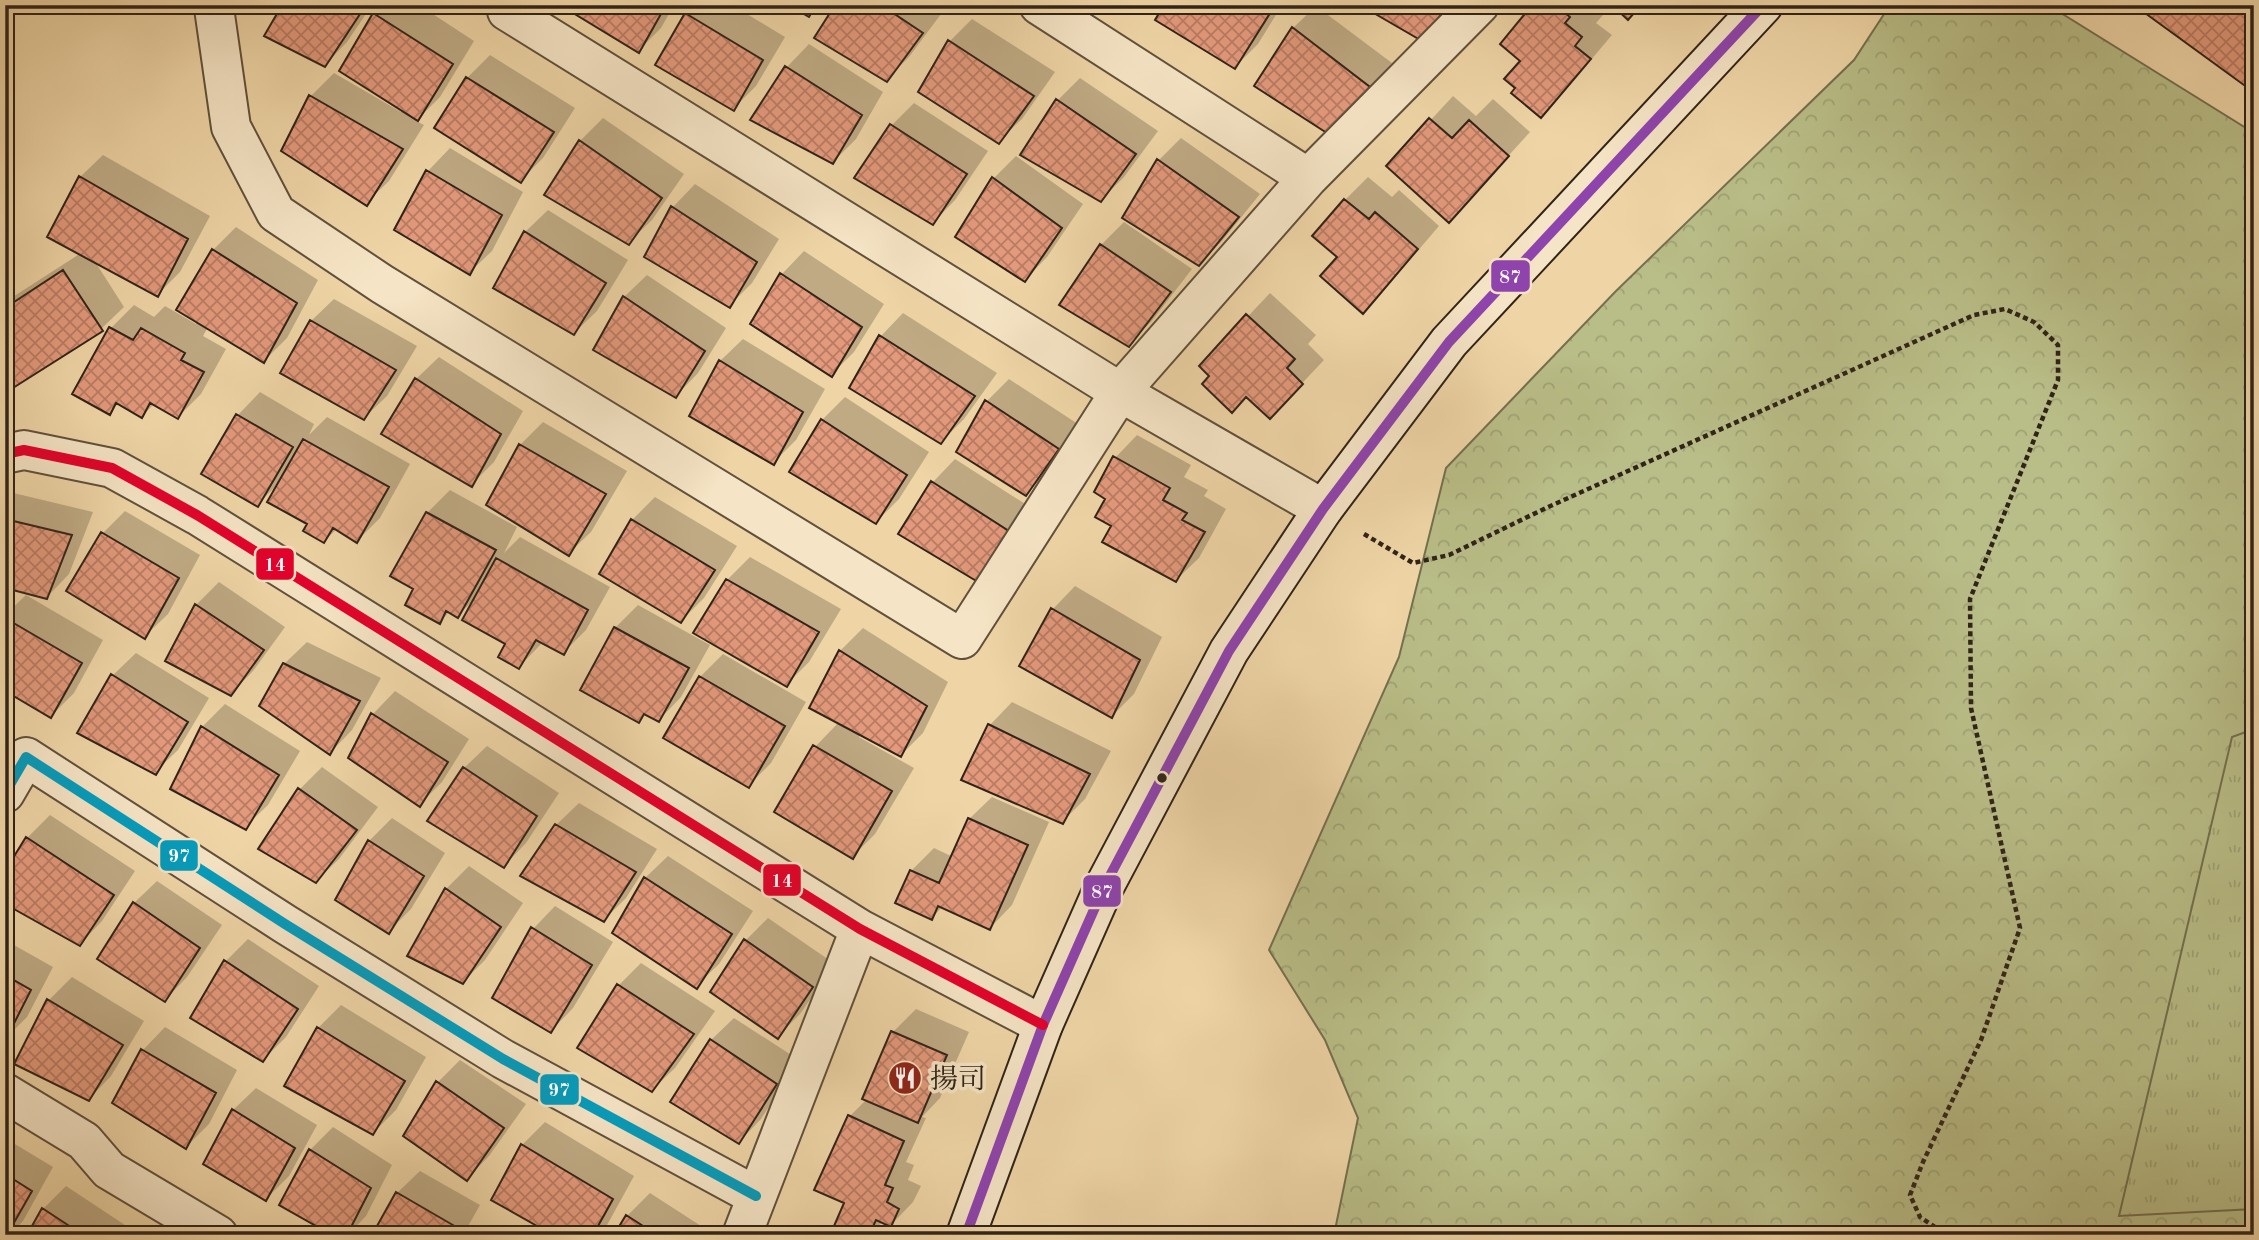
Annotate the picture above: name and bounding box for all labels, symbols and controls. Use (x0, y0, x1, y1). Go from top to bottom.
line badge: 87 (1490, 259, 1531, 293)
text: 87 (1499, 269, 1521, 288)
line badge: 14 (255, 547, 295, 581)
text: 14 (264, 557, 286, 576)
unlabelled marker (1155, 771, 1169, 785)
line badge: 97 (159, 839, 199, 872)
text: 97 (168, 848, 190, 867)
line badge: 14 (762, 863, 802, 897)
text: 14 (771, 873, 793, 892)
line badge: 87 (1082, 874, 1122, 908)
text: 87 (1091, 884, 1113, 903)
restaurant icon: 揚司 (886, 1059, 924, 1097)
place label: 揚司 (930, 1064, 986, 1095)
line badge: 97 (539, 1073, 580, 1106)
text: 97 (548, 1082, 570, 1101)

